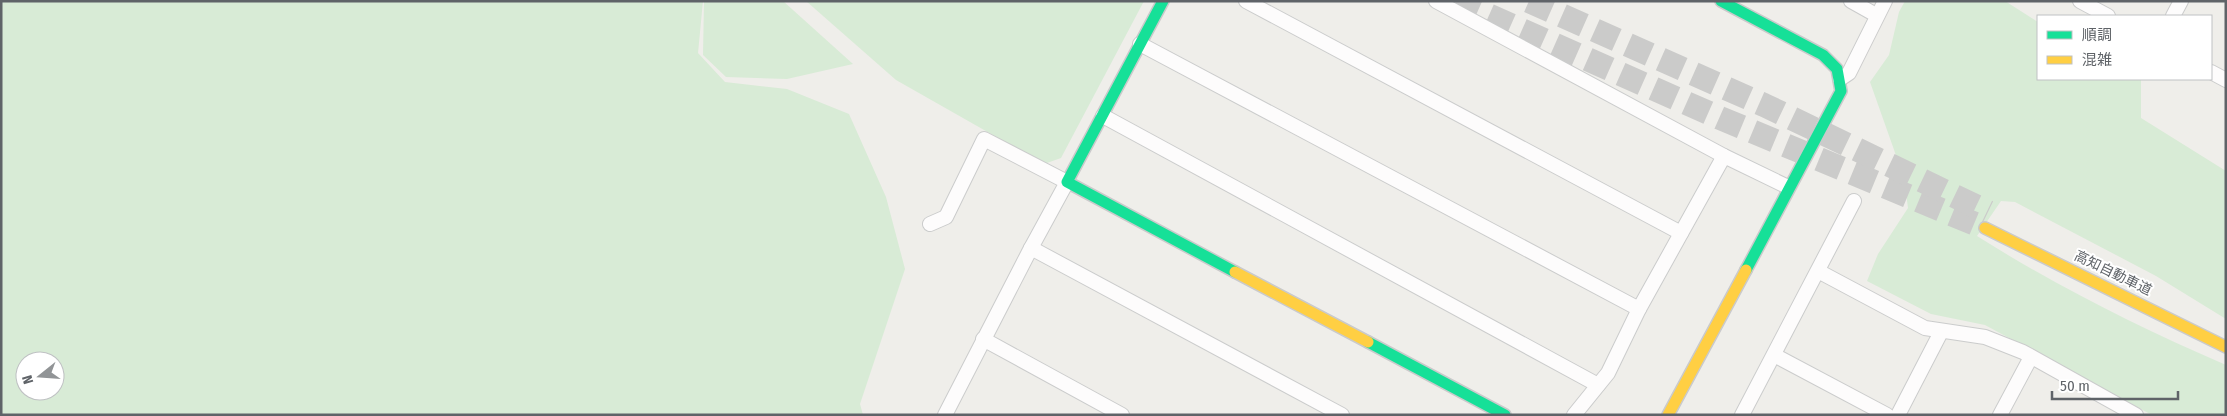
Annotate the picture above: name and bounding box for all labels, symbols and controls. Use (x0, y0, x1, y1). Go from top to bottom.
legend (2037, 15, 2212, 80)
text: 順調 (2082, 26, 2112, 44)
text: 混雑 (2082, 51, 2112, 69)
street label: 高知自動車道 (2072, 247, 2154, 299)
north arrow (15, 351, 65, 401)
scale bar (2052, 368, 2178, 400)
text: N (19, 373, 37, 386)
text: 50 m (2060, 377, 2090, 395)

